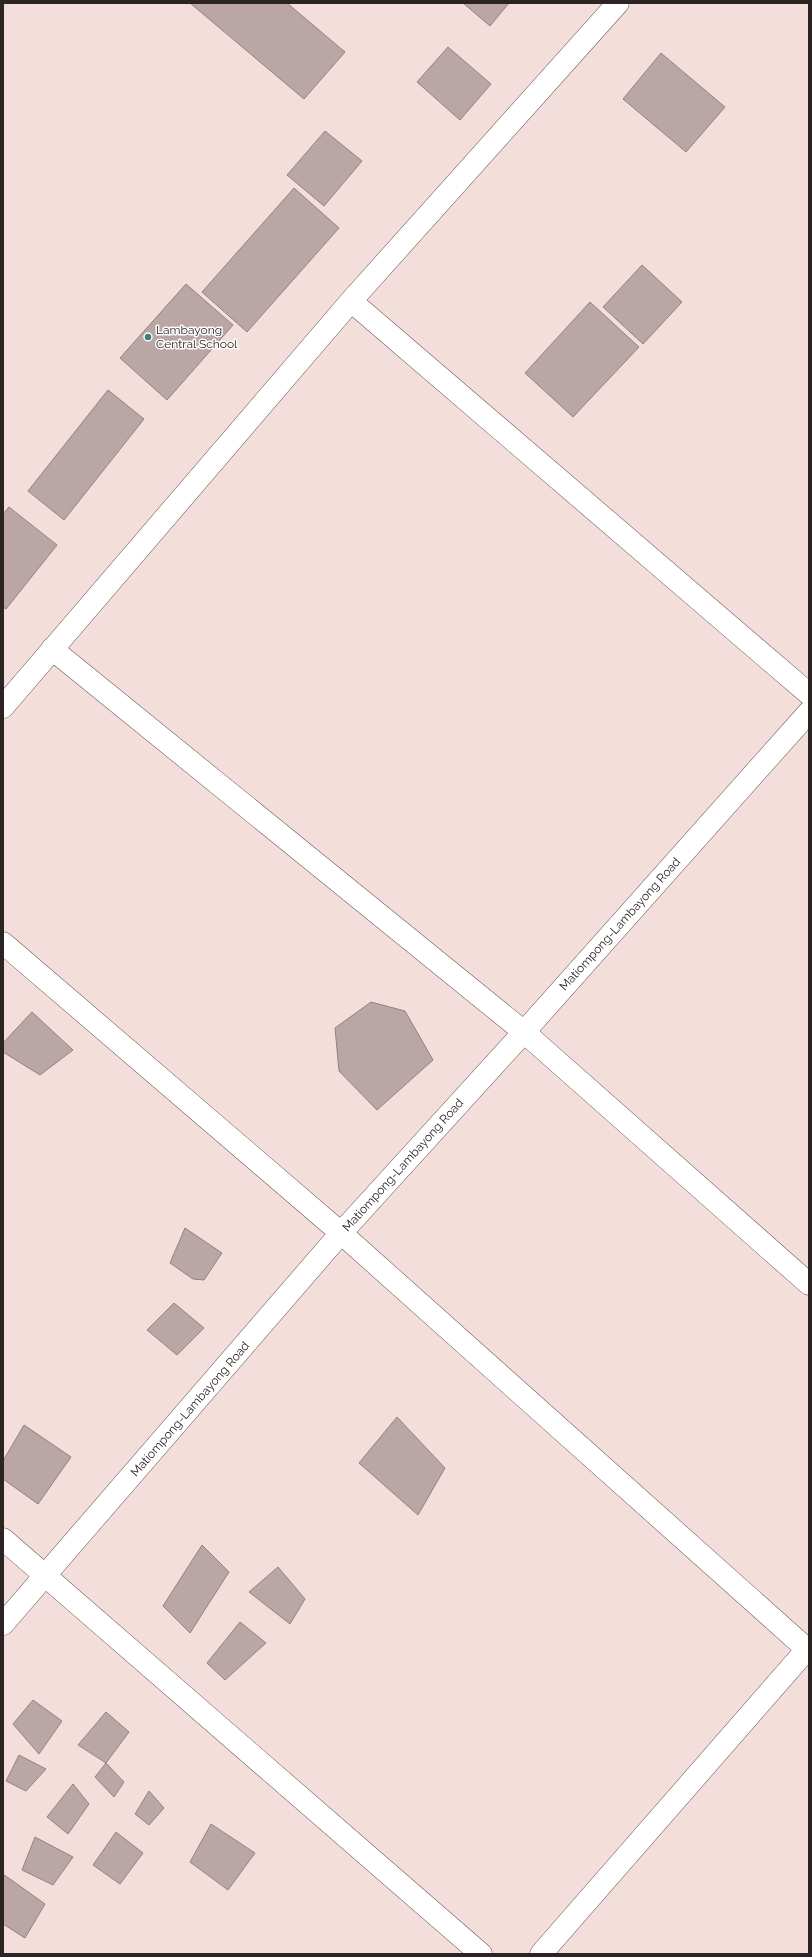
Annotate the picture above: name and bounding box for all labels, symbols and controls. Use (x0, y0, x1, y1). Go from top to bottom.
place label: Lambayong Central School (156, 323, 238, 351)
marker: Lambayong Central School (143, 332, 153, 342)
street label: Matiompong-Lambayong Road (557, 855, 683, 993)
street label: Matiompong-Lambayong Road (340, 1096, 466, 1234)
street label: Matiompong-Lambayong Road (128, 1339, 252, 1479)

